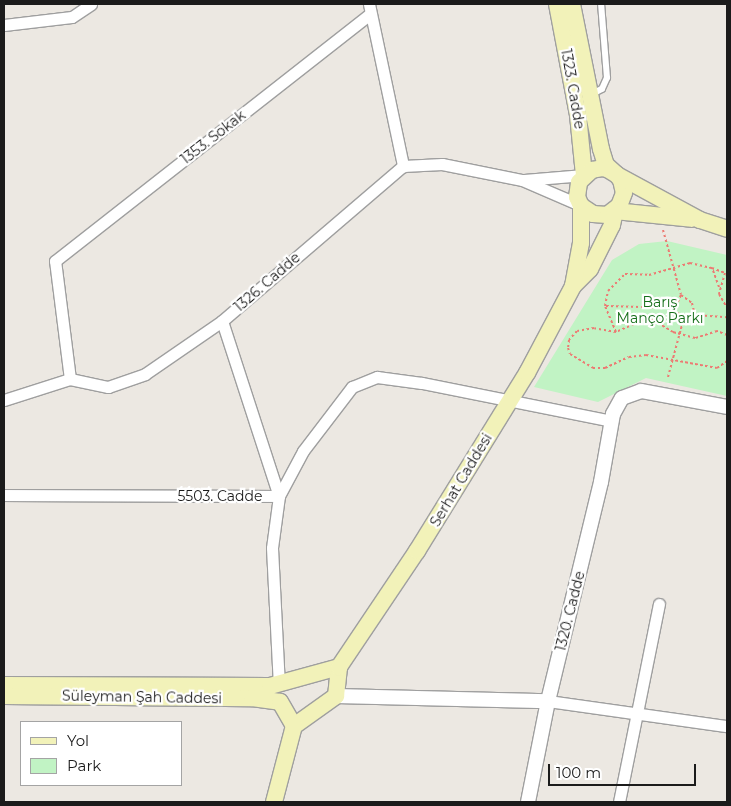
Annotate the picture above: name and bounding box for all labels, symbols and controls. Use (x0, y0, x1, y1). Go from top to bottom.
street label: 1323. Cadde (558, 48, 588, 130)
street label: 1353. Sokak (177, 107, 249, 167)
street label: 1326. Cadde (231, 249, 303, 315)
park label: Barış Manço Parkı (617, 294, 703, 326)
street label: Serhat Caddesi (427, 430, 495, 530)
street label: 5503. Cadde (178, 488, 262, 504)
street label: 1320. Cadde (552, 569, 588, 653)
street label: Süleyman Şah Caddesi (62, 687, 222, 707)
legend (20, 721, 182, 786)
text: Yol (67, 731, 89, 750)
scale bar (551, 754, 698, 786)
text: Park (67, 756, 101, 775)
text: 100 m (556, 763, 601, 782)

